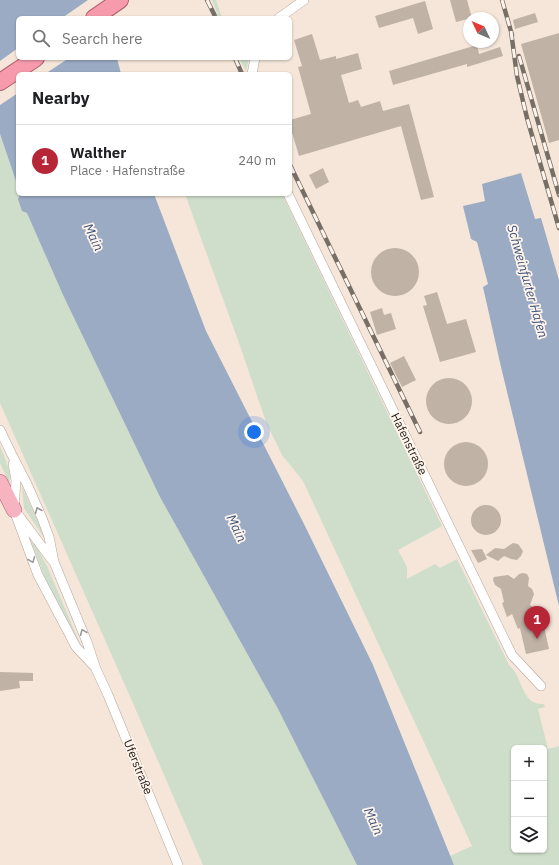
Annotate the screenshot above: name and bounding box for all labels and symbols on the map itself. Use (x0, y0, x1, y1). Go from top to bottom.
north arrow (463, 12, 499, 48)
water label: Main (80, 221, 107, 254)
water label: Schweinfurter Hafen (503, 223, 552, 340)
street label: Hafenstraße (388, 410, 431, 478)
your location (244, 422, 264, 442)
one-way arrow (35, 507, 43, 514)
water label: Main (223, 512, 250, 545)
one-way arrow (27, 555, 35, 563)
pin: 1 (524, 606, 550, 639)
one-way arrow (80, 629, 88, 636)
street label: Uferstraße (121, 737, 156, 797)
water label: Main (360, 805, 387, 838)

